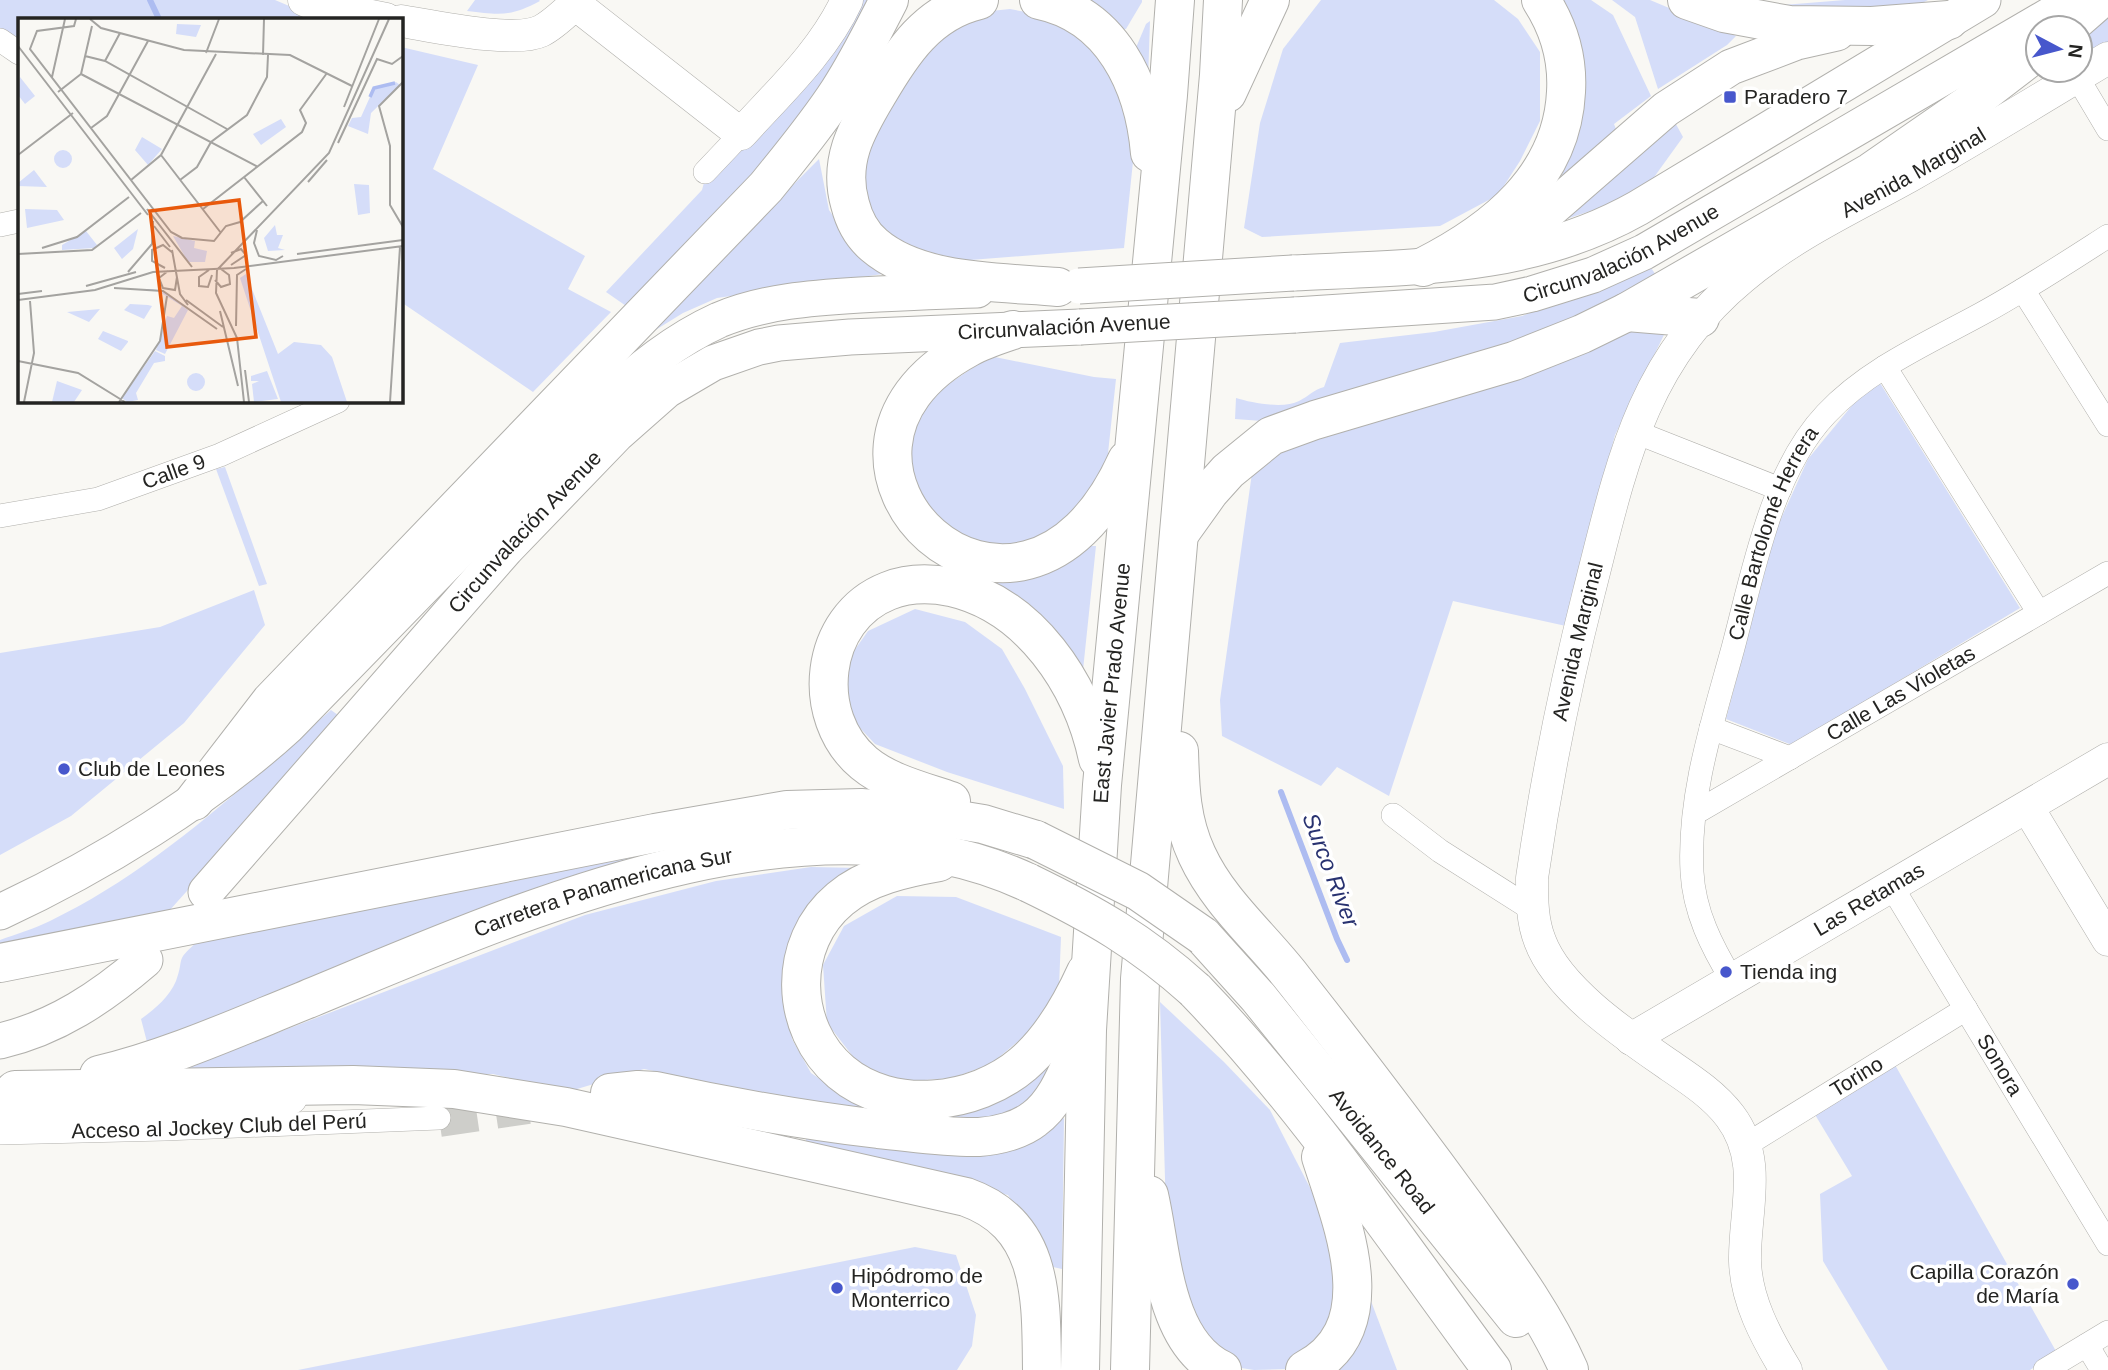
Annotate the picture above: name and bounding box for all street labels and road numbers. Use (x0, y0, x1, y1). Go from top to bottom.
street label: Avenida Marginal (1837, 123, 1989, 222)
street label: Circunvalación Avenue (1521, 199, 1723, 307)
street label: Circunvalación Avenue (957, 309, 1171, 344)
street label: Calle Bartolomé Herrera (1723, 421, 1823, 643)
street label: Circunvalación Avenue (443, 446, 606, 617)
street label: Calle 9 (139, 449, 208, 493)
street label: Avenida Marginal (1548, 560, 1607, 723)
street label: East Javier Prado Avenue (1089, 562, 1134, 804)
street label: Calle Las Violetas (1822, 641, 1979, 745)
street label: Carretera Panamericana Sur (470, 843, 734, 941)
street label: Las Retamas (1810, 858, 1928, 940)
street label: Sonora (1973, 1030, 2028, 1100)
street label: Torino (1826, 1051, 1887, 1101)
street label: Avoidance Road (1325, 1084, 1439, 1218)
street label: Acceso al Jockey Club del Perú (71, 1109, 367, 1142)

